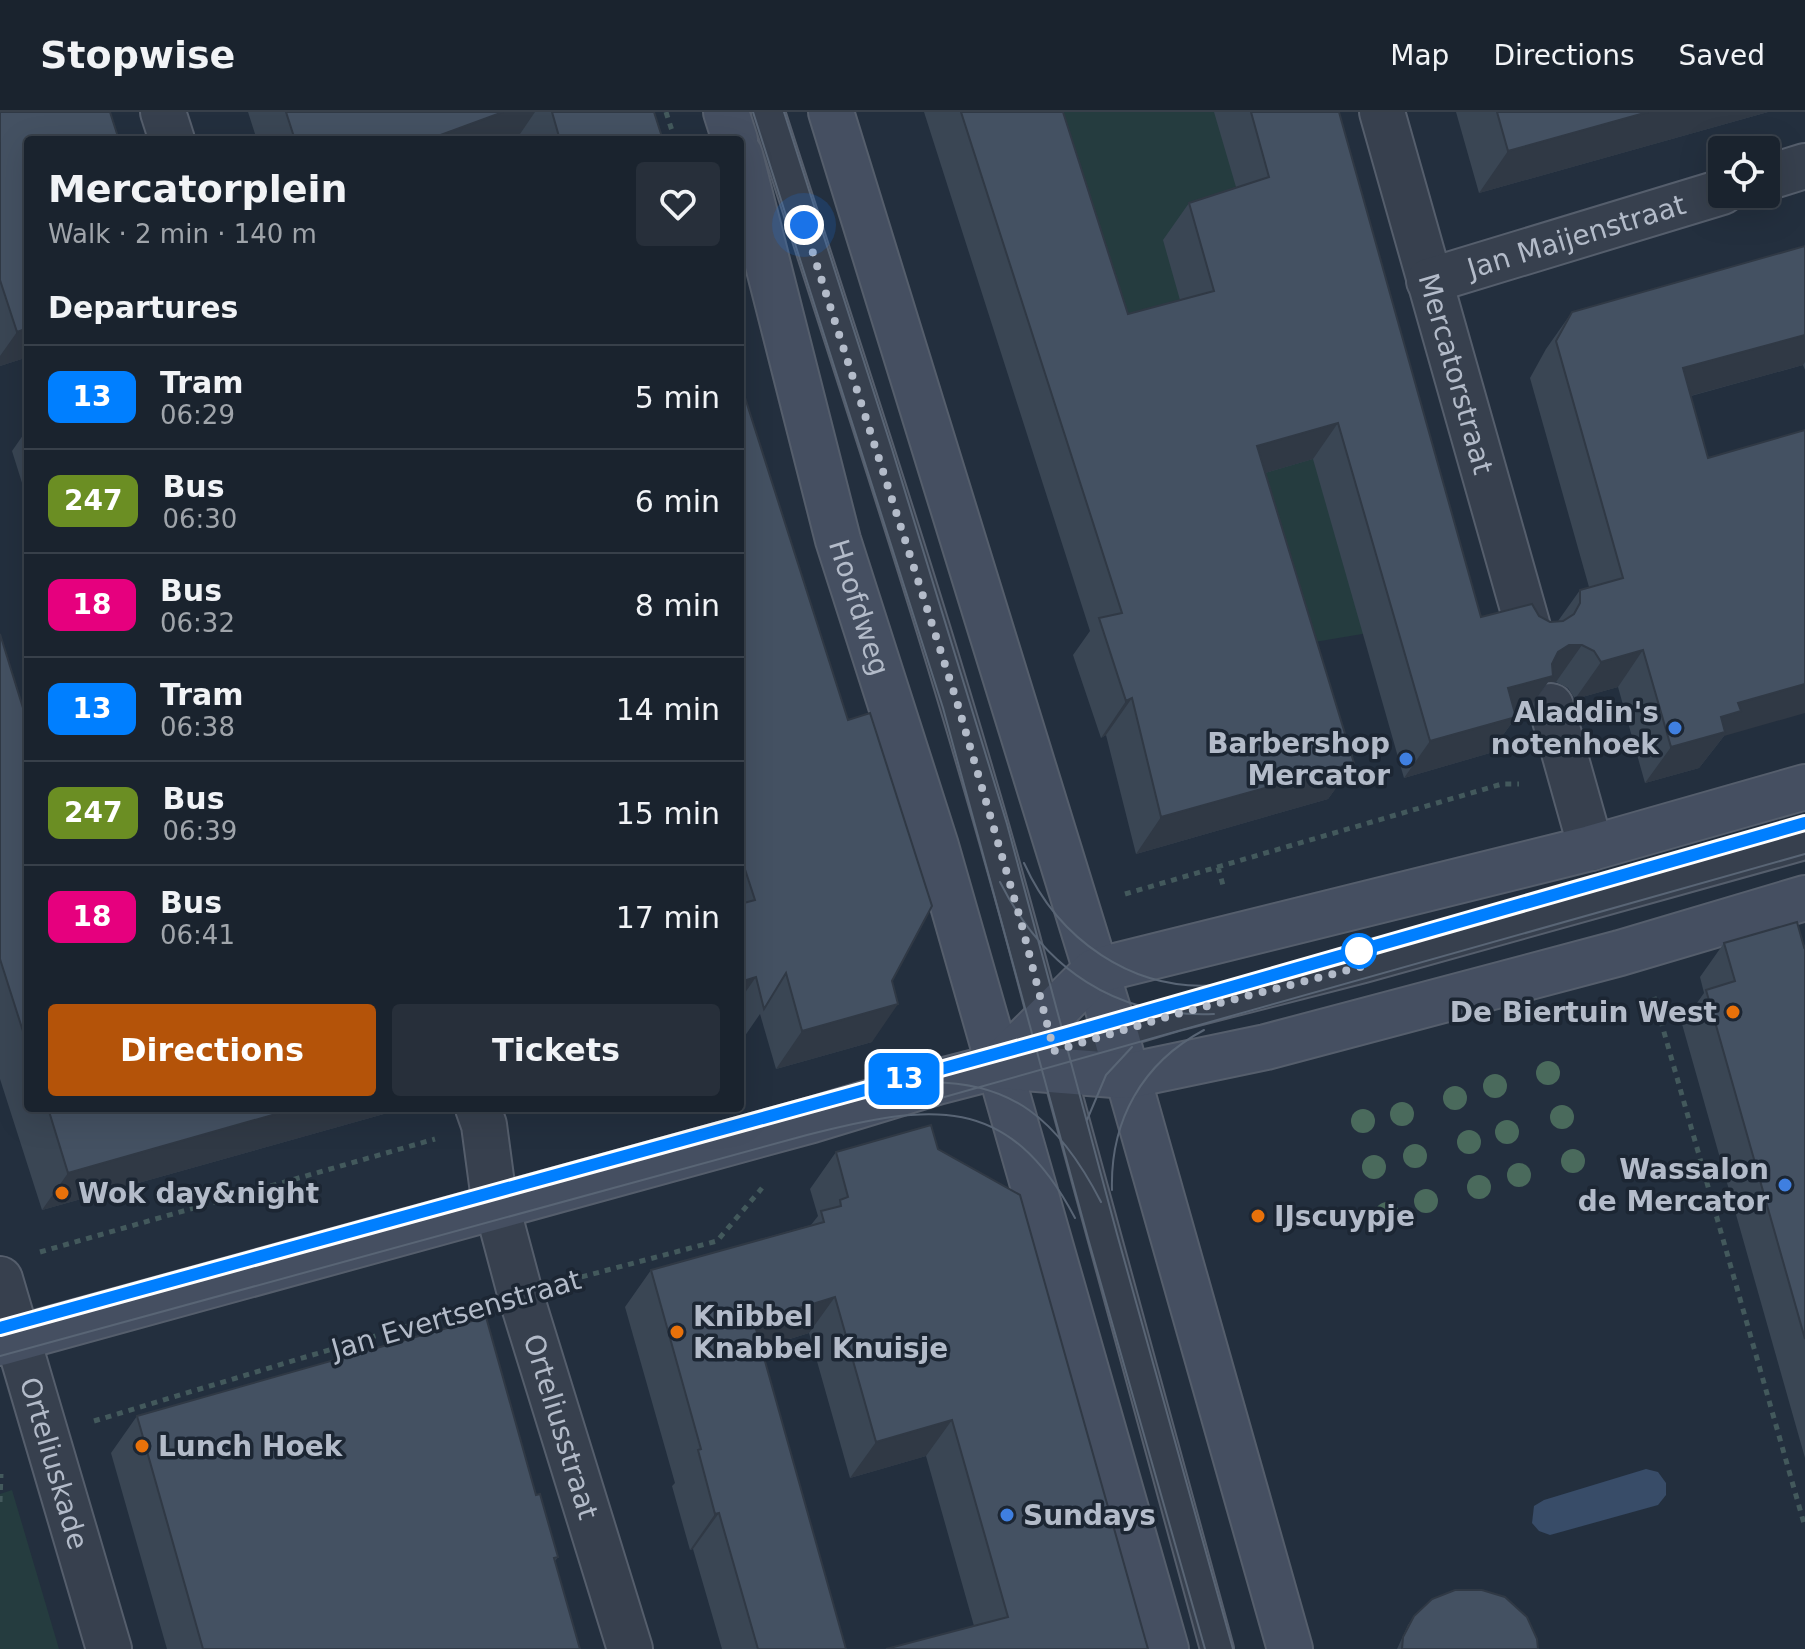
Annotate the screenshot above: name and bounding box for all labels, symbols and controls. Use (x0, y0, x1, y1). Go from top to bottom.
text: Stopwise (40, 33, 235, 77)
text: Map (1390, 39, 1449, 72)
text: Directions (1493, 39, 1634, 72)
text: Saved (1678, 39, 1765, 72)
map controls (1708, 136, 1780, 208)
button: locate (1708, 136, 1780, 208)
button: heart (636, 162, 720, 246)
text: Mercatorplein (48, 167, 348, 211)
street label: Jan Maijenstraat (1461, 188, 1690, 286)
your location (784, 205, 824, 245)
text: Walk · 2 min · 140 m (48, 219, 317, 249)
street label: Mercatorstraat (1412, 270, 1500, 478)
text: Departures (48, 290, 238, 325)
text: Tram (160, 365, 243, 400)
text: 13 (73, 380, 111, 413)
text: 5 min (635, 380, 720, 415)
text: 06:29 (160, 400, 235, 430)
text: Bus (162, 469, 225, 504)
text: 247 (64, 484, 122, 517)
text: 6 min (635, 484, 720, 519)
text: 06:30 (162, 504, 237, 534)
street label: Hoofdweg (822, 535, 896, 680)
text: Bus (160, 573, 222, 608)
text: 18 (73, 588, 111, 621)
text: 8 min (635, 588, 720, 623)
text: 06:32 (160, 608, 235, 638)
text: Tram (160, 677, 243, 712)
text: 13 (73, 692, 111, 725)
text: 14 min (616, 692, 720, 727)
place label: Aladdin's notenhoek (1491, 696, 1660, 761)
text: 06:38 (160, 712, 235, 742)
marker: Aladdin's notenhoek (1666, 719, 1684, 737)
place label: Barbershop Mercator (1207, 727, 1390, 792)
marker: Barbershop Mercator (1397, 750, 1415, 768)
text: Bus (162, 781, 225, 816)
text: 247 (64, 796, 122, 829)
text: 15 min (616, 796, 720, 831)
text: 06:39 (162, 816, 237, 846)
text: Bus (160, 885, 222, 920)
text: 18 (73, 900, 111, 933)
text: 17 min (616, 900, 720, 935)
text: 06:41 (160, 920, 235, 950)
unlabelled marker (1342, 934, 1376, 968)
place label: De Biertuin West (1450, 996, 1717, 1029)
marker: De Biertuin West (1724, 1003, 1742, 1021)
button: Directions (48, 1004, 376, 1096)
button: Tickets (392, 1004, 720, 1096)
line badge: 13 (868, 1053, 940, 1105)
text: 13 (885, 1062, 923, 1095)
place label: Wassalon de Mercator (1578, 1153, 1769, 1218)
marker: Wassalon de Mercator (1776, 1176, 1794, 1194)
place label: Wok day&night (78, 1177, 319, 1210)
marker: Wok day&night (53, 1184, 71, 1202)
place label: IJscuypje (1274, 1200, 1415, 1233)
marker: IJscuypje (1249, 1207, 1267, 1225)
street label: Jan Evertsenstraat (326, 1263, 585, 1366)
place label: Knibbel Knabbel Knuisje (693, 1300, 948, 1365)
marker: Knibbel Knabbel Knuisje (668, 1323, 686, 1341)
street label: Orteliusstraat (517, 1330, 605, 1523)
street label: Orteliuskade (13, 1373, 95, 1553)
place label: Lunch Hoek (158, 1430, 344, 1463)
marker: Lunch Hoek (133, 1437, 151, 1455)
place label: Sundays (1023, 1499, 1156, 1532)
marker: Sundays (998, 1506, 1016, 1524)

